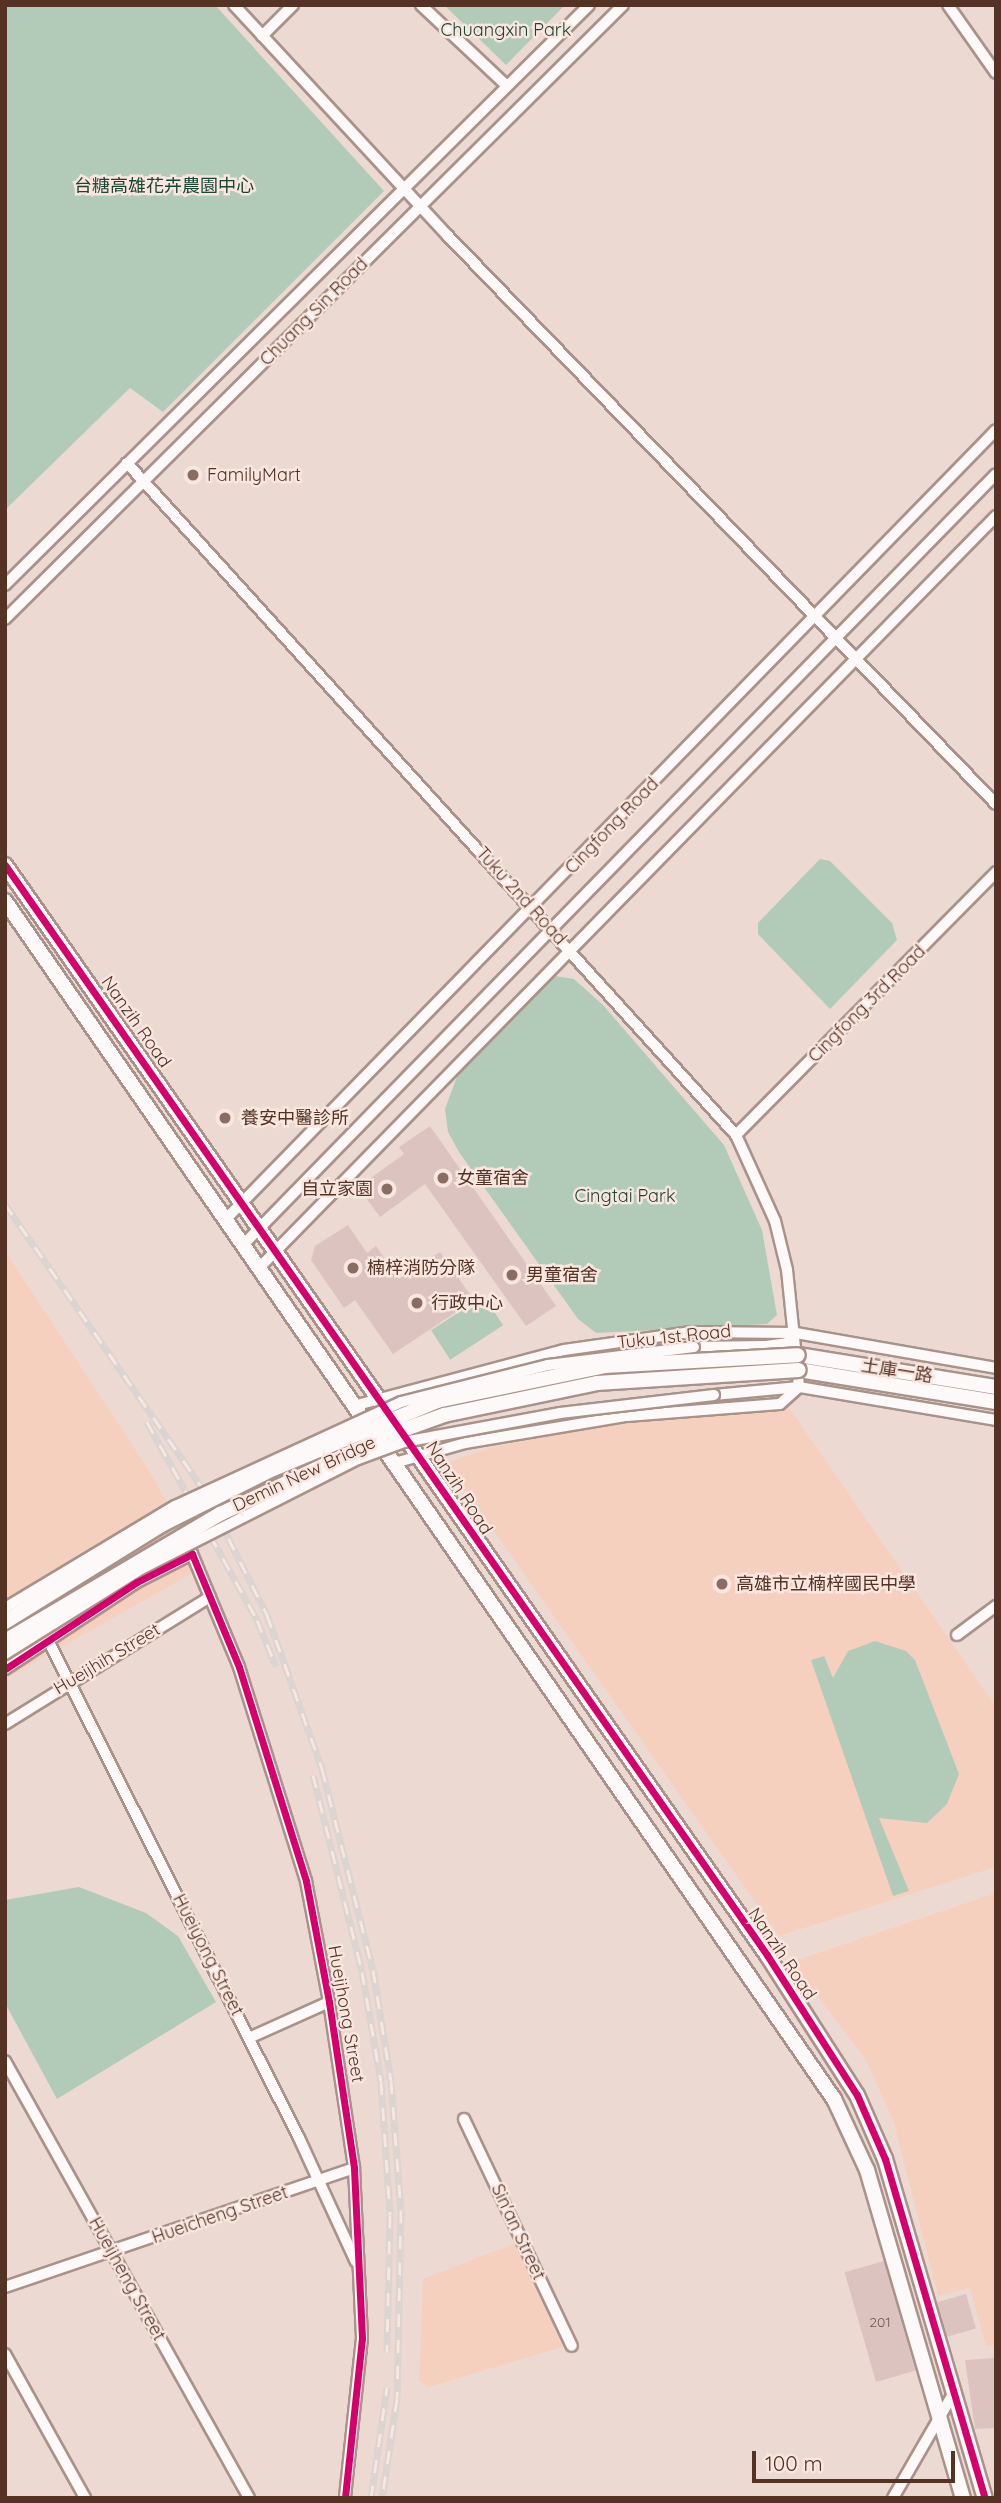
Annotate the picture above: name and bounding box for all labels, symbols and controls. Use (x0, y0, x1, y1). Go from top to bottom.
park label: Chuangxin Park (441, 19, 571, 41)
park label: 台糖高雄花卉農園中心 (74, 175, 254, 197)
street label: Chuang Sin Road (256, 254, 372, 370)
place label: FamilyMart (207, 464, 301, 486)
marker: FamilyMart (185, 467, 201, 483)
street label: Cingfong Road (561, 773, 663, 879)
street label: Tuku 2nd Road (471, 843, 571, 949)
street label: Cingfong 3rd Road (804, 941, 930, 1067)
street label: Nanzih Road (97, 972, 175, 1072)
place label: 養安中醫診所 (241, 1107, 349, 1129)
marker: 養安中醫診所 (215, 1108, 235, 1128)
place label: 女童宿舍 (457, 1167, 529, 1189)
marker: 女童宿舍 (435, 1170, 451, 1186)
place label: 自立家園 (301, 1178, 373, 1200)
marker: 自立家園 (379, 1181, 395, 1197)
park label: Cingtai Park (574, 1185, 676, 1207)
place label: 楠梓消防分隊 (367, 1257, 475, 1279)
marker: 楠梓消防分隊 (345, 1260, 361, 1276)
place label: 男童宿舍 (526, 1264, 598, 1286)
marker: 男童宿舍 (504, 1267, 520, 1283)
place label: 行政中心 (431, 1292, 503, 1314)
marker: 行政中心 (409, 1295, 425, 1311)
street label: Tuku 1st Road (616, 1320, 732, 1354)
street label: 土庫一路 (860, 1355, 934, 1387)
street label: Demin New Bridge (229, 1431, 379, 1517)
street label: Nanzih Road (421, 1437, 497, 1539)
place label: 高雄市立楠梓國民中學 (736, 1573, 916, 1595)
marker: 高雄市立楠梓國民中學 (714, 1576, 730, 1592)
street label: Hueijhih Street (50, 1619, 164, 1699)
street label: Hueiyong Street (168, 1890, 248, 2020)
street label: Nanzih Road (743, 1904, 821, 2004)
street label: Hueijhong Street (323, 1944, 369, 2084)
street label: Sin'an Street (486, 2181, 550, 2283)
street label: Hueicheng Street (149, 2182, 291, 2248)
street label: Hueijheng Street (84, 2213, 170, 2345)
house number: 201 (869, 2314, 891, 2330)
scale bar (756, 2436, 959, 2480)
text: 100 m (765, 2450, 823, 2476)

